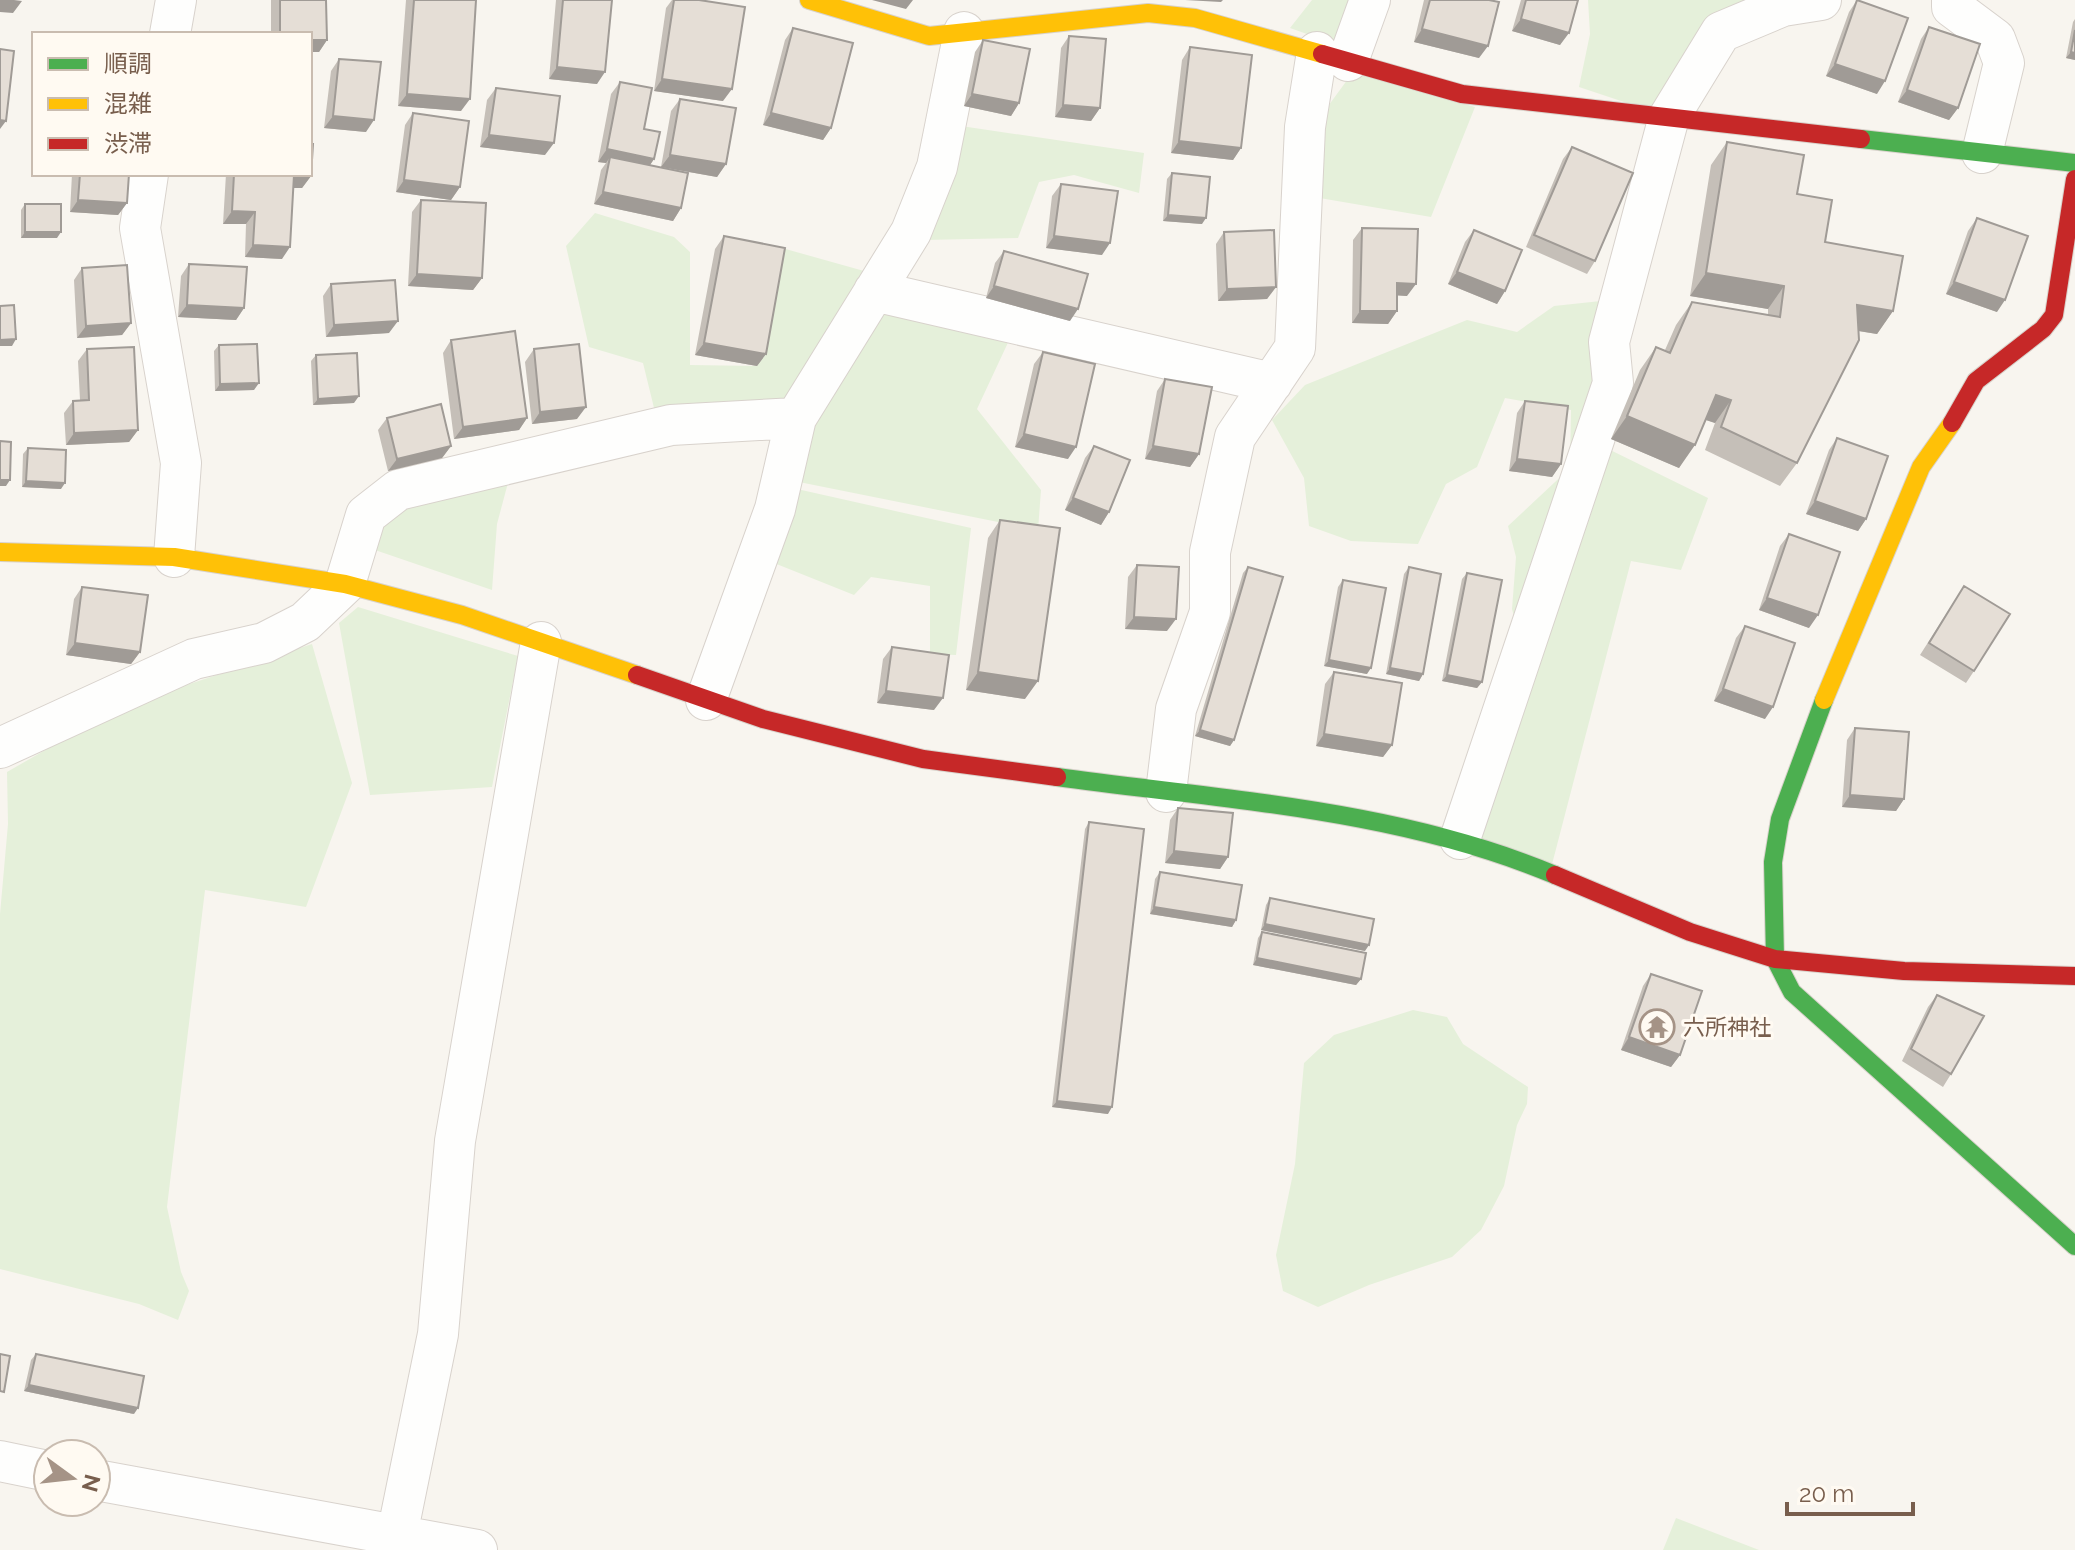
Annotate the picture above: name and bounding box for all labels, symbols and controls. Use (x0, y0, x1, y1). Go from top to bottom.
legend (32, 32, 312, 176)
text: 順調 (104, 49, 152, 78)
text: 混雑 (104, 89, 152, 118)
text: 渋滞 (104, 129, 152, 158)
temple icon: 六所神社 (1638, 1008, 1676, 1046)
place label: 六所神社 (1683, 1014, 1771, 1040)
north arrow (32, 1438, 112, 1518)
scale bar (1787, 1466, 1913, 1516)
text: N (77, 1472, 106, 1495)
text: 20 m (1799, 1479, 1854, 1508)

